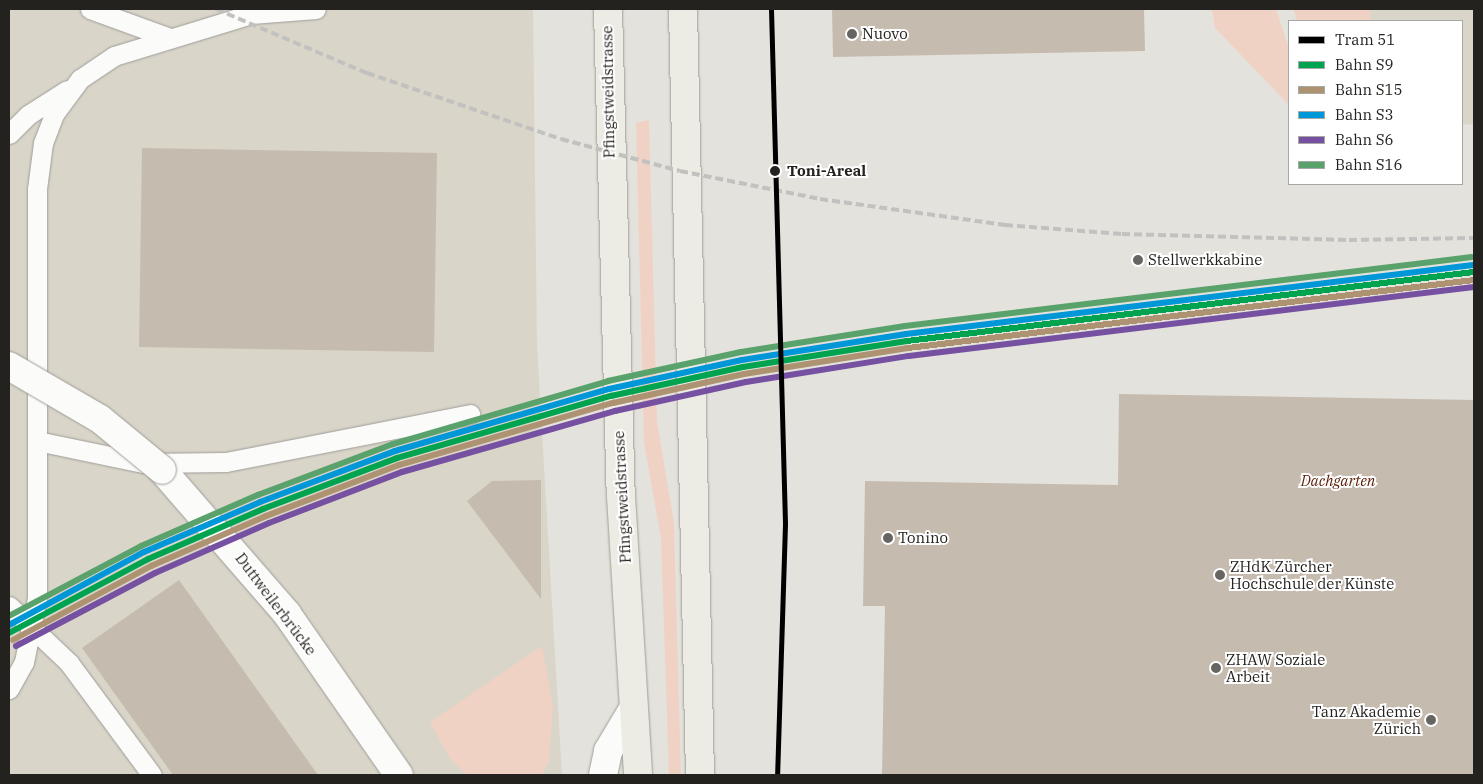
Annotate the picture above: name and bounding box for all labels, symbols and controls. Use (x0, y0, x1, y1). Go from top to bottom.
legend (1288, 20, 1463, 185)
place label: Nuovo (862, 25, 908, 43)
street label: Pfingstweidstrasse (598, 26, 618, 158)
marker: Nuovo (846, 28, 858, 40)
text: Tram 51 (1335, 30, 1395, 49)
text: Bahn S9 (1335, 55, 1394, 74)
text: Bahn S15 (1335, 80, 1403, 99)
text: Bahn S3 (1335, 105, 1394, 124)
text: Bahn S6 (1335, 130, 1394, 149)
text: Bahn S16 (1335, 155, 1403, 174)
place label: Toni-Areal (787, 162, 866, 180)
marker: Toni-Areal (767, 163, 783, 179)
place label: Stellwerkkabine (1148, 251, 1262, 269)
marker: Stellwerkkabine (1132, 254, 1144, 266)
street label: Pfingstweidstrasse (610, 430, 634, 564)
park label: Dachgarten (1301, 472, 1375, 490)
place label: Tonino (898, 529, 948, 547)
marker: Tonino (882, 532, 894, 544)
street label: Duttweilerbrücke (232, 549, 320, 659)
place label: ZHdK Zürcher Hochschule der Künste (1230, 557, 1394, 592)
marker: ZHdK Zürcher Hochschule der Künste (1214, 569, 1226, 581)
place label: ZHAW Soziale Arbeit (1226, 650, 1325, 685)
marker: ZHAW Soziale Arbeit (1210, 662, 1222, 674)
place label: Tanz Akademie Zürich (1312, 702, 1421, 737)
marker: Tanz Akademie Zürich (1425, 714, 1437, 726)

